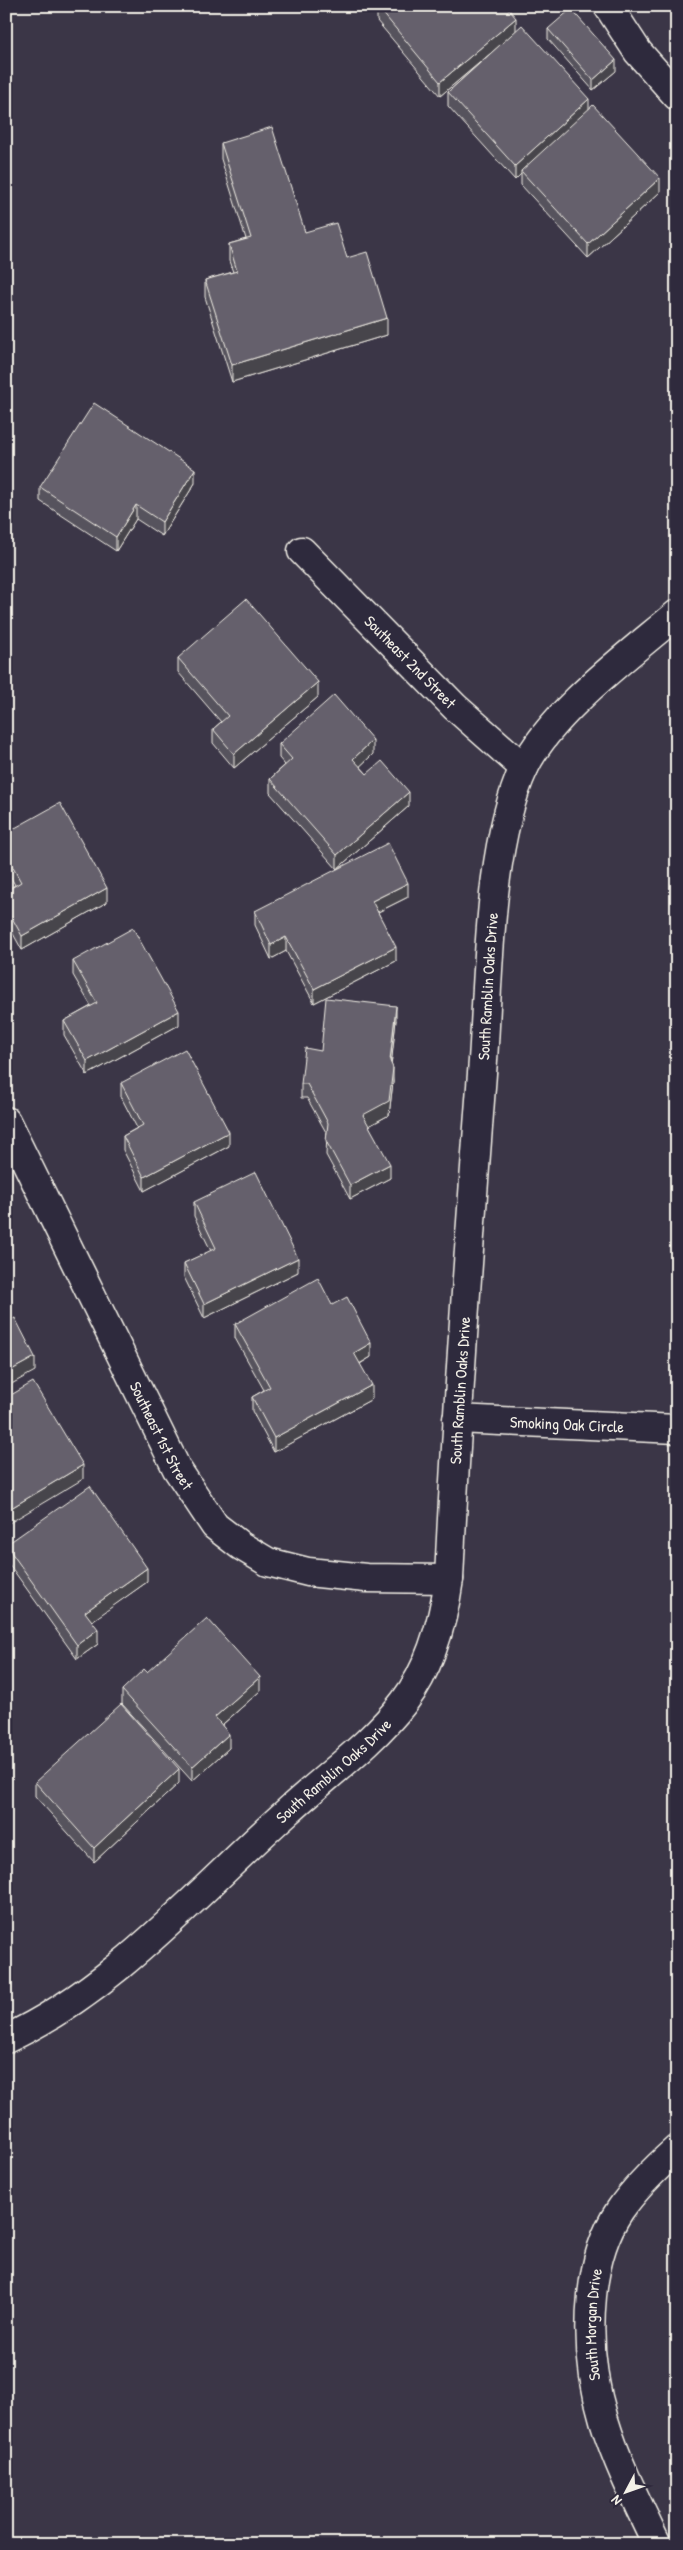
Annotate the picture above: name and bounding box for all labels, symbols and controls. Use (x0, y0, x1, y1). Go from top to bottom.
street label: Southeast 2nd Street (360, 610, 462, 713)
street label: South Ramblin Oaks Drive (472, 911, 503, 1061)
street label: South Ramblin Oaks Drive (444, 1315, 475, 1465)
street label: Southeast 1st Street (125, 1378, 199, 1494)
street label: Smoking Oak Circle (509, 1410, 625, 1438)
street label: South Ramblin Oaks Drive (271, 1713, 397, 1828)
street label: South Morgan Drive (579, 2266, 607, 2382)
north arrow (600, 2468, 650, 2518)
text: N (606, 2491, 625, 2510)

